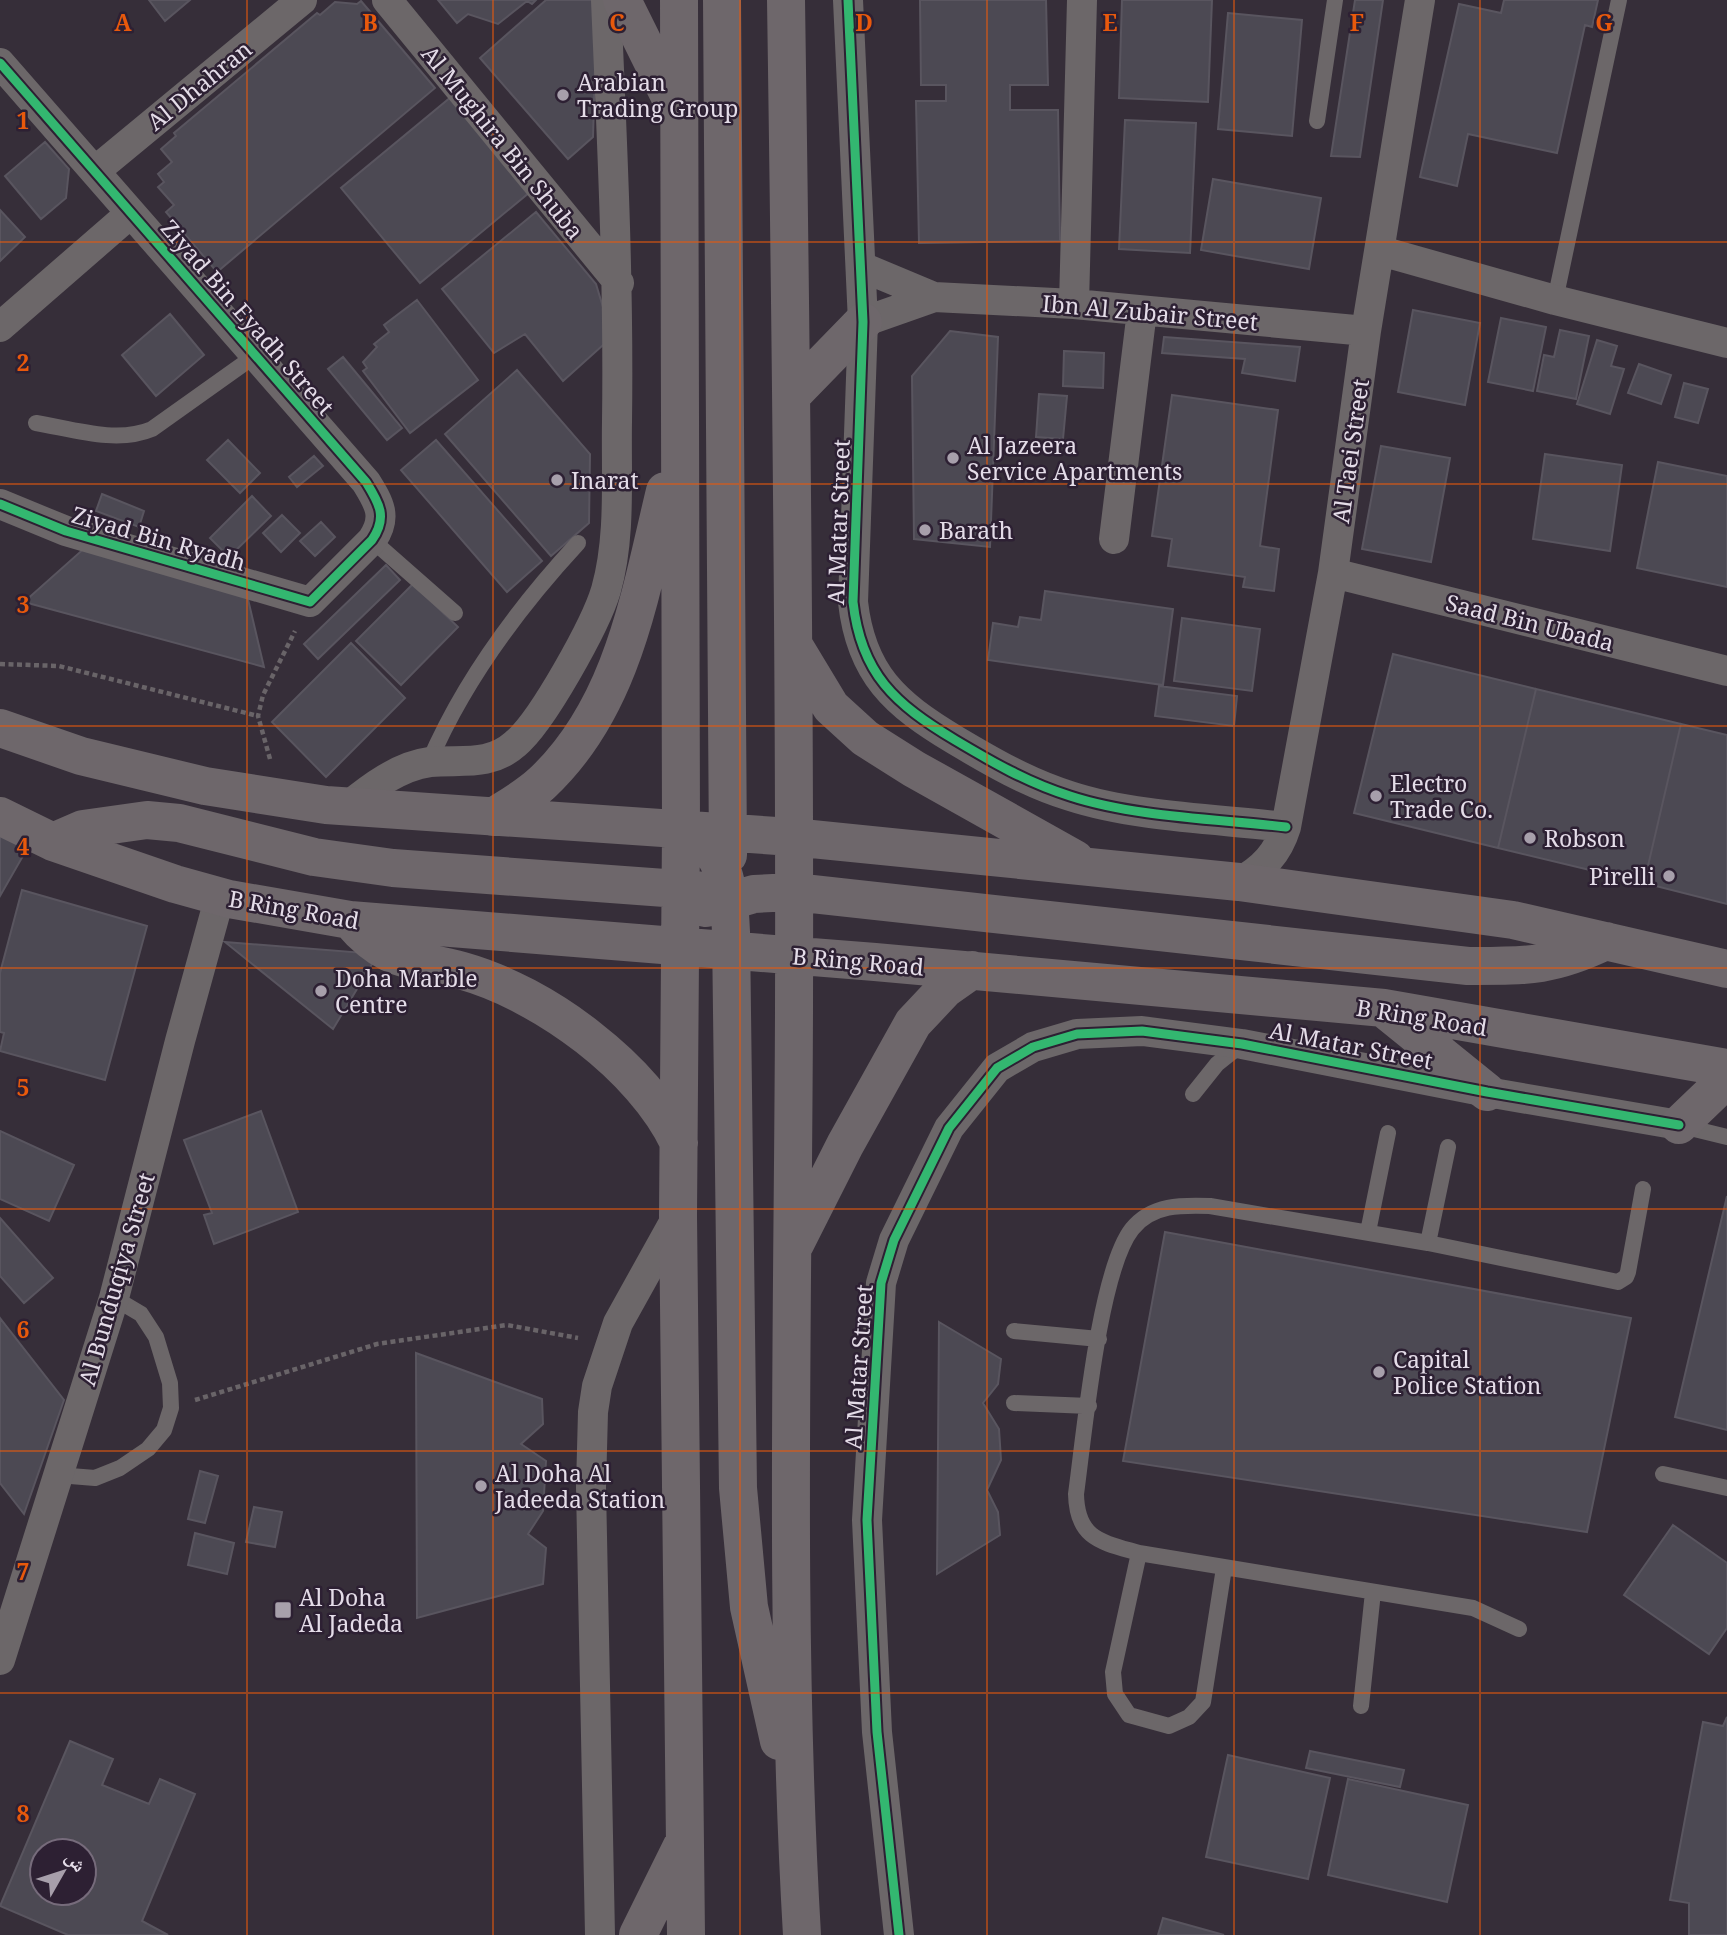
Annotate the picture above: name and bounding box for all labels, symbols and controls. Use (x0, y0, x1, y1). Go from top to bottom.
text: A (114, 6, 132, 38)
text: B (362, 6, 378, 38)
text: C (609, 6, 625, 38)
text: D (855, 6, 873, 38)
text: E (1102, 6, 1118, 38)
text: F (1350, 6, 1364, 38)
text: G (1595, 6, 1613, 38)
street label: Al Dhahran (140, 33, 258, 137)
street label: Al Mughira Bin Shuba (415, 38, 591, 246)
place label: Arabian Trading Group (577, 66, 738, 124)
marker: Arabian Trading Group (555, 87, 571, 103)
text: 1 (17, 104, 30, 136)
street label: Ziyad Bin Eyadh Street (154, 212, 342, 422)
street label: Ibn Al Zubair Street (1041, 287, 1259, 337)
text: 2 (17, 346, 30, 378)
street label: Al Taei Street (1324, 377, 1376, 525)
place label: Al Jazeera Service Apartments (967, 429, 1183, 487)
street label: Al Matar Street (819, 439, 857, 605)
marker: Al Jazeera Service Apartments (945, 450, 961, 466)
place label: Inarat (571, 464, 639, 496)
marker: Inarat (549, 472, 565, 488)
street label: Ziyad Bin Ryadh (68, 498, 250, 578)
place label: Barath (939, 514, 1013, 546)
marker: Barath (917, 522, 933, 538)
street label: Saad Bin Ubada (1443, 586, 1617, 658)
text: 3 (17, 588, 30, 620)
place label: Electro Trade Co. (1390, 767, 1493, 825)
marker: Electro Trade Co. (1368, 788, 1384, 804)
place label: Robson (1544, 822, 1625, 854)
text: 4 (17, 830, 30, 862)
marker: Robson (1522, 830, 1538, 846)
place label: Pirelli (1589, 860, 1656, 892)
marker: Pirelli (1661, 868, 1677, 884)
street label: B Ring Road (226, 882, 362, 936)
street label: B Ring Road (791, 939, 925, 983)
place label: Doha Marble Centre (335, 962, 477, 1020)
marker: Doha Marble Centre (313, 983, 329, 999)
street label: B Ring Road (1354, 991, 1490, 1043)
street label: Al Matar Street (1267, 1013, 1435, 1077)
text: 5 (17, 1071, 30, 1103)
street label: Al Bunduqiya Street (70, 1169, 162, 1389)
street label: Al Matar Street (836, 1283, 880, 1451)
text: 6 (17, 1313, 30, 1345)
place label: Capital Police Station (1393, 1343, 1542, 1401)
marker: Capital Police Station (1371, 1364, 1387, 1380)
place label: Al Doha Al Jadeeda Station (494, 1457, 665, 1515)
marker: Al Doha Al Jadeeda Station (473, 1478, 489, 1494)
text: 7 (17, 1555, 30, 1587)
place label: Al Doha Al Jadeda (299, 1581, 403, 1639)
marker: Al Doha Al Jadeda (273, 1600, 293, 1620)
text: 8 (17, 1797, 30, 1829)
north arrow (28, 1837, 98, 1907)
text: ش (60, 1845, 93, 1877)

